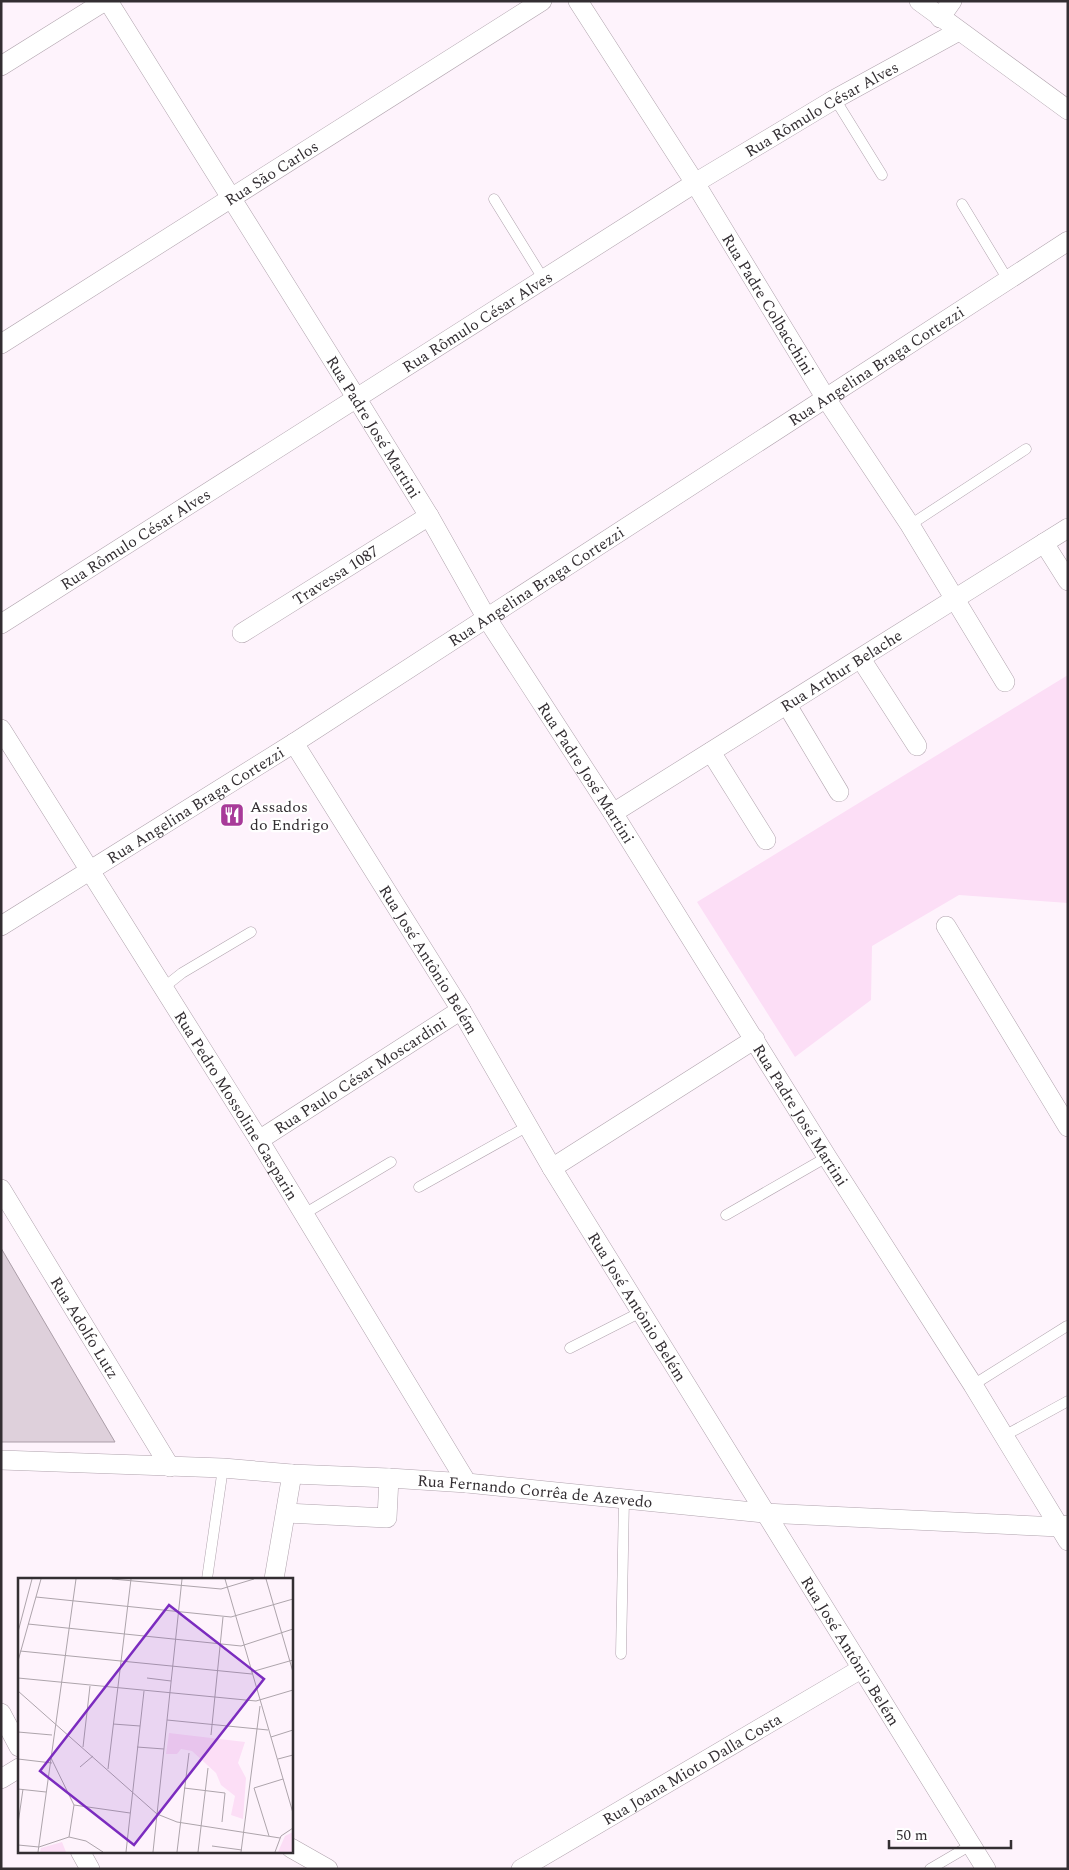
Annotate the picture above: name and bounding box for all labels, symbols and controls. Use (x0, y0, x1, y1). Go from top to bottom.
street label: Rua Rômulo César Alves (740, 55, 903, 163)
street label: Rua São Carlos (220, 135, 323, 212)
street label: Rua Padre Colbacchini (715, 229, 820, 380)
street label: Rua Rômulo César Alves (398, 266, 557, 379)
street label: Rua Angelina Braga Cortezzi (784, 300, 969, 432)
street label: Rua Padre José Martini (320, 351, 426, 503)
street label: Rua Rômulo César Alves (56, 483, 216, 596)
street label: Rua Angelina Braga Cortezzi (444, 521, 629, 653)
street label: Travessa 1087 (288, 539, 384, 612)
street label: Rua Arthur Belache (776, 624, 907, 718)
street label: Rua Padre José Martini (531, 698, 640, 848)
street label: Rua Angelina Braga Cortezzi (102, 741, 289, 870)
place label: Assados do Endrigo (250, 795, 329, 837)
restaurant icon: Assados do Endrigo (219, 802, 245, 828)
street label: Rua José Antônio Belém (373, 880, 484, 1039)
street label: Rua Pedro Mossoline Gasparin (168, 1007, 304, 1205)
street label: Rua Paulo César Moscardini (269, 1011, 451, 1140)
street label: Rua Padre José Martini (747, 1040, 854, 1191)
street label: Rua José Antônio Belém (581, 1228, 692, 1386)
street label: Rua Adolfo Lutz (44, 1272, 125, 1384)
street label: Rua Fernando Corrêa de Azevedo (416, 1469, 654, 1515)
street label: Rua José Antônio Belém (795, 1572, 906, 1731)
inset map (18, 1578, 292, 1852)
street label: Rua Joana Mioto Dalla Costa (598, 1707, 786, 1832)
scale bar (889, 1818, 1012, 1850)
text: 50 m (896, 1824, 928, 1847)

